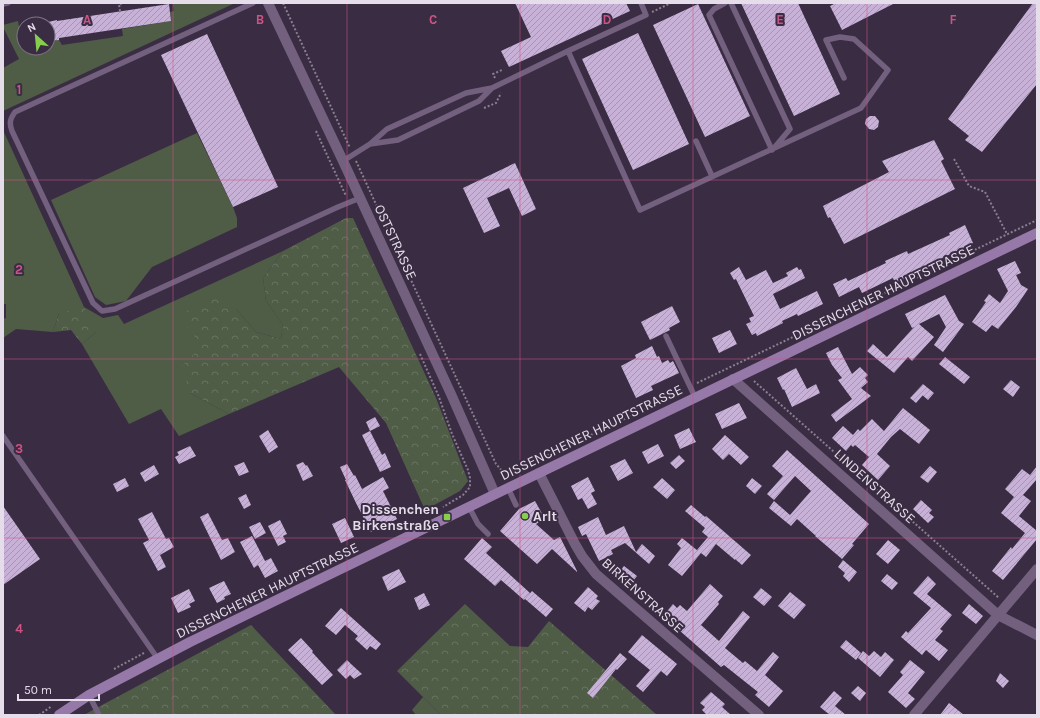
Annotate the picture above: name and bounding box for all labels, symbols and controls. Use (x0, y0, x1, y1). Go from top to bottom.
text: A (83, 12, 91, 27)
text: B (256, 12, 264, 27)
text: C (429, 12, 437, 27)
text: D (603, 12, 612, 27)
text: E (776, 12, 784, 27)
text: F (949, 12, 957, 27)
north arrow (16, 16, 56, 56)
text: N (25, 20, 38, 35)
text: 1 (17, 82, 21, 97)
street label: OSTSTRASSE (371, 202, 420, 283)
street label: DISSENCHENER HAUPTSTRASSE (789, 241, 977, 344)
text: 2 (15, 262, 23, 277)
street label: DISSENCHENER HAUPTSTRASSE (497, 381, 685, 484)
text: 3 (15, 441, 23, 456)
street label: LINDENSTRASSE (830, 445, 919, 527)
place label: Dissenchen Birkenstraße (352, 501, 439, 534)
place label: Arlt (533, 508, 558, 525)
marker: Arlt (520, 511, 530, 521)
marker: Dissenchen Birkenstraße (442, 512, 452, 522)
street label: DISSENCHENER HAUPTSTRASSE (173, 539, 361, 642)
street label: BIRKENSTRASSE (598, 554, 687, 636)
text: 4 (15, 621, 23, 636)
scale bar (18, 676, 99, 702)
text: 50 m (24, 683, 52, 697)

